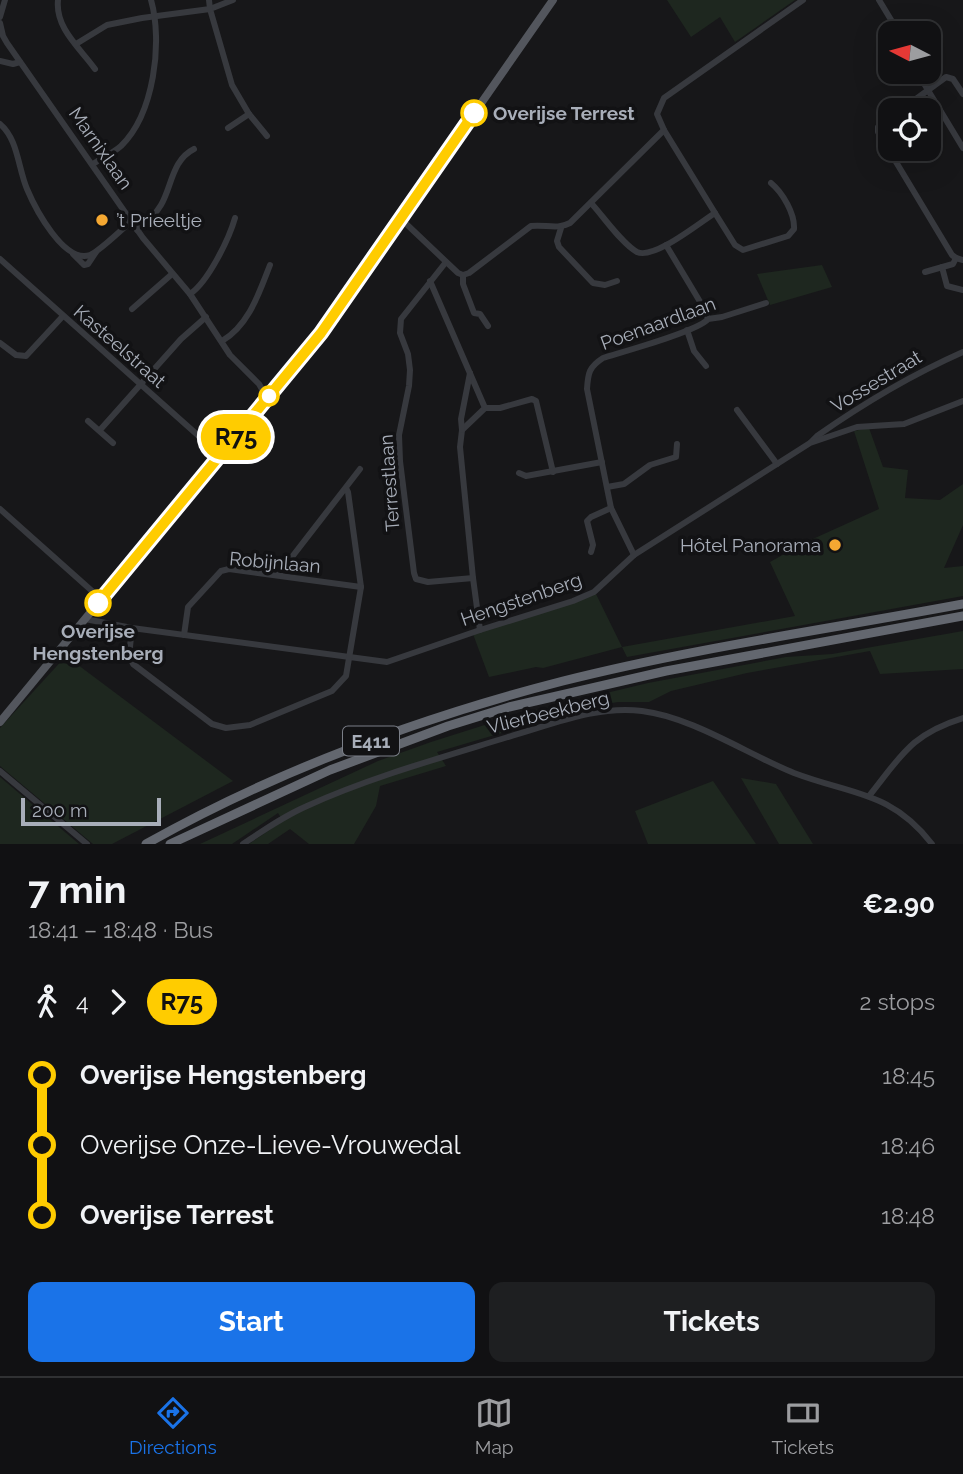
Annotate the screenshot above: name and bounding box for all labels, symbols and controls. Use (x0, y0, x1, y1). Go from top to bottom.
north arrow (878, 21, 942, 84)
map controls (878, 21, 941, 161)
button: locate (878, 98, 941, 161)
marker: Overijse Terrest (461, 100, 487, 126)
place label: Overijse Terrest (493, 102, 635, 124)
street label: Marnixlaan (65, 103, 137, 193)
place label: ’t Prieeltje (116, 209, 202, 231)
marker: ’t Prieeltje (94, 212, 110, 228)
street label: Poenaardlaan (597, 292, 719, 354)
street label: Kasteelstraat (70, 300, 171, 392)
street label: Vossestraat (827, 345, 926, 417)
unlabelled marker (259, 386, 279, 406)
line badge: R75 (196, 414, 276, 460)
text: R75 (215, 422, 257, 451)
street label: Terrestlaan (375, 434, 403, 532)
place label: Hôtel Panorama (680, 534, 821, 556)
marker: Hôtel Panorama (827, 537, 843, 553)
street label: Robijnlaan (228, 547, 322, 577)
street label: Hengstenberg (458, 568, 584, 630)
marker: Overijse Hengstenberg (85, 590, 111, 616)
place label: Overijse Hengstenberg (33, 620, 163, 664)
street label: Vlierbeekberg (485, 686, 611, 738)
road number: E411 (343, 726, 399, 756)
scale bar (21, 795, 161, 827)
text: 200 m (32, 799, 87, 821)
text: 7 min (28, 867, 126, 912)
text: €2.90 (862, 889, 935, 919)
text: 18:41 – 18:48 · Bus (28, 916, 213, 943)
icon: walk (28, 983, 66, 1021)
icon: forward (99, 983, 137, 1021)
text: R75 (161, 987, 203, 1016)
text: 4 (76, 988, 89, 1015)
text: 2 stops (860, 988, 935, 1015)
text: Overijse Hengstenberg (80, 1060, 366, 1090)
text: 18:45 (882, 1062, 935, 1089)
text: Overijse Onze-Lieve-Vrouwedal (80, 1130, 461, 1160)
text: 18:46 (881, 1132, 935, 1159)
text: Overijse Terrest (80, 1200, 274, 1230)
text: 18:48 (881, 1202, 935, 1229)
button: Start (28, 1282, 475, 1362)
button: Tickets (489, 1282, 935, 1362)
tab: Directions (129, 1394, 217, 1458)
tab: Map (475, 1394, 514, 1458)
tab: Tickets (772, 1394, 834, 1458)

